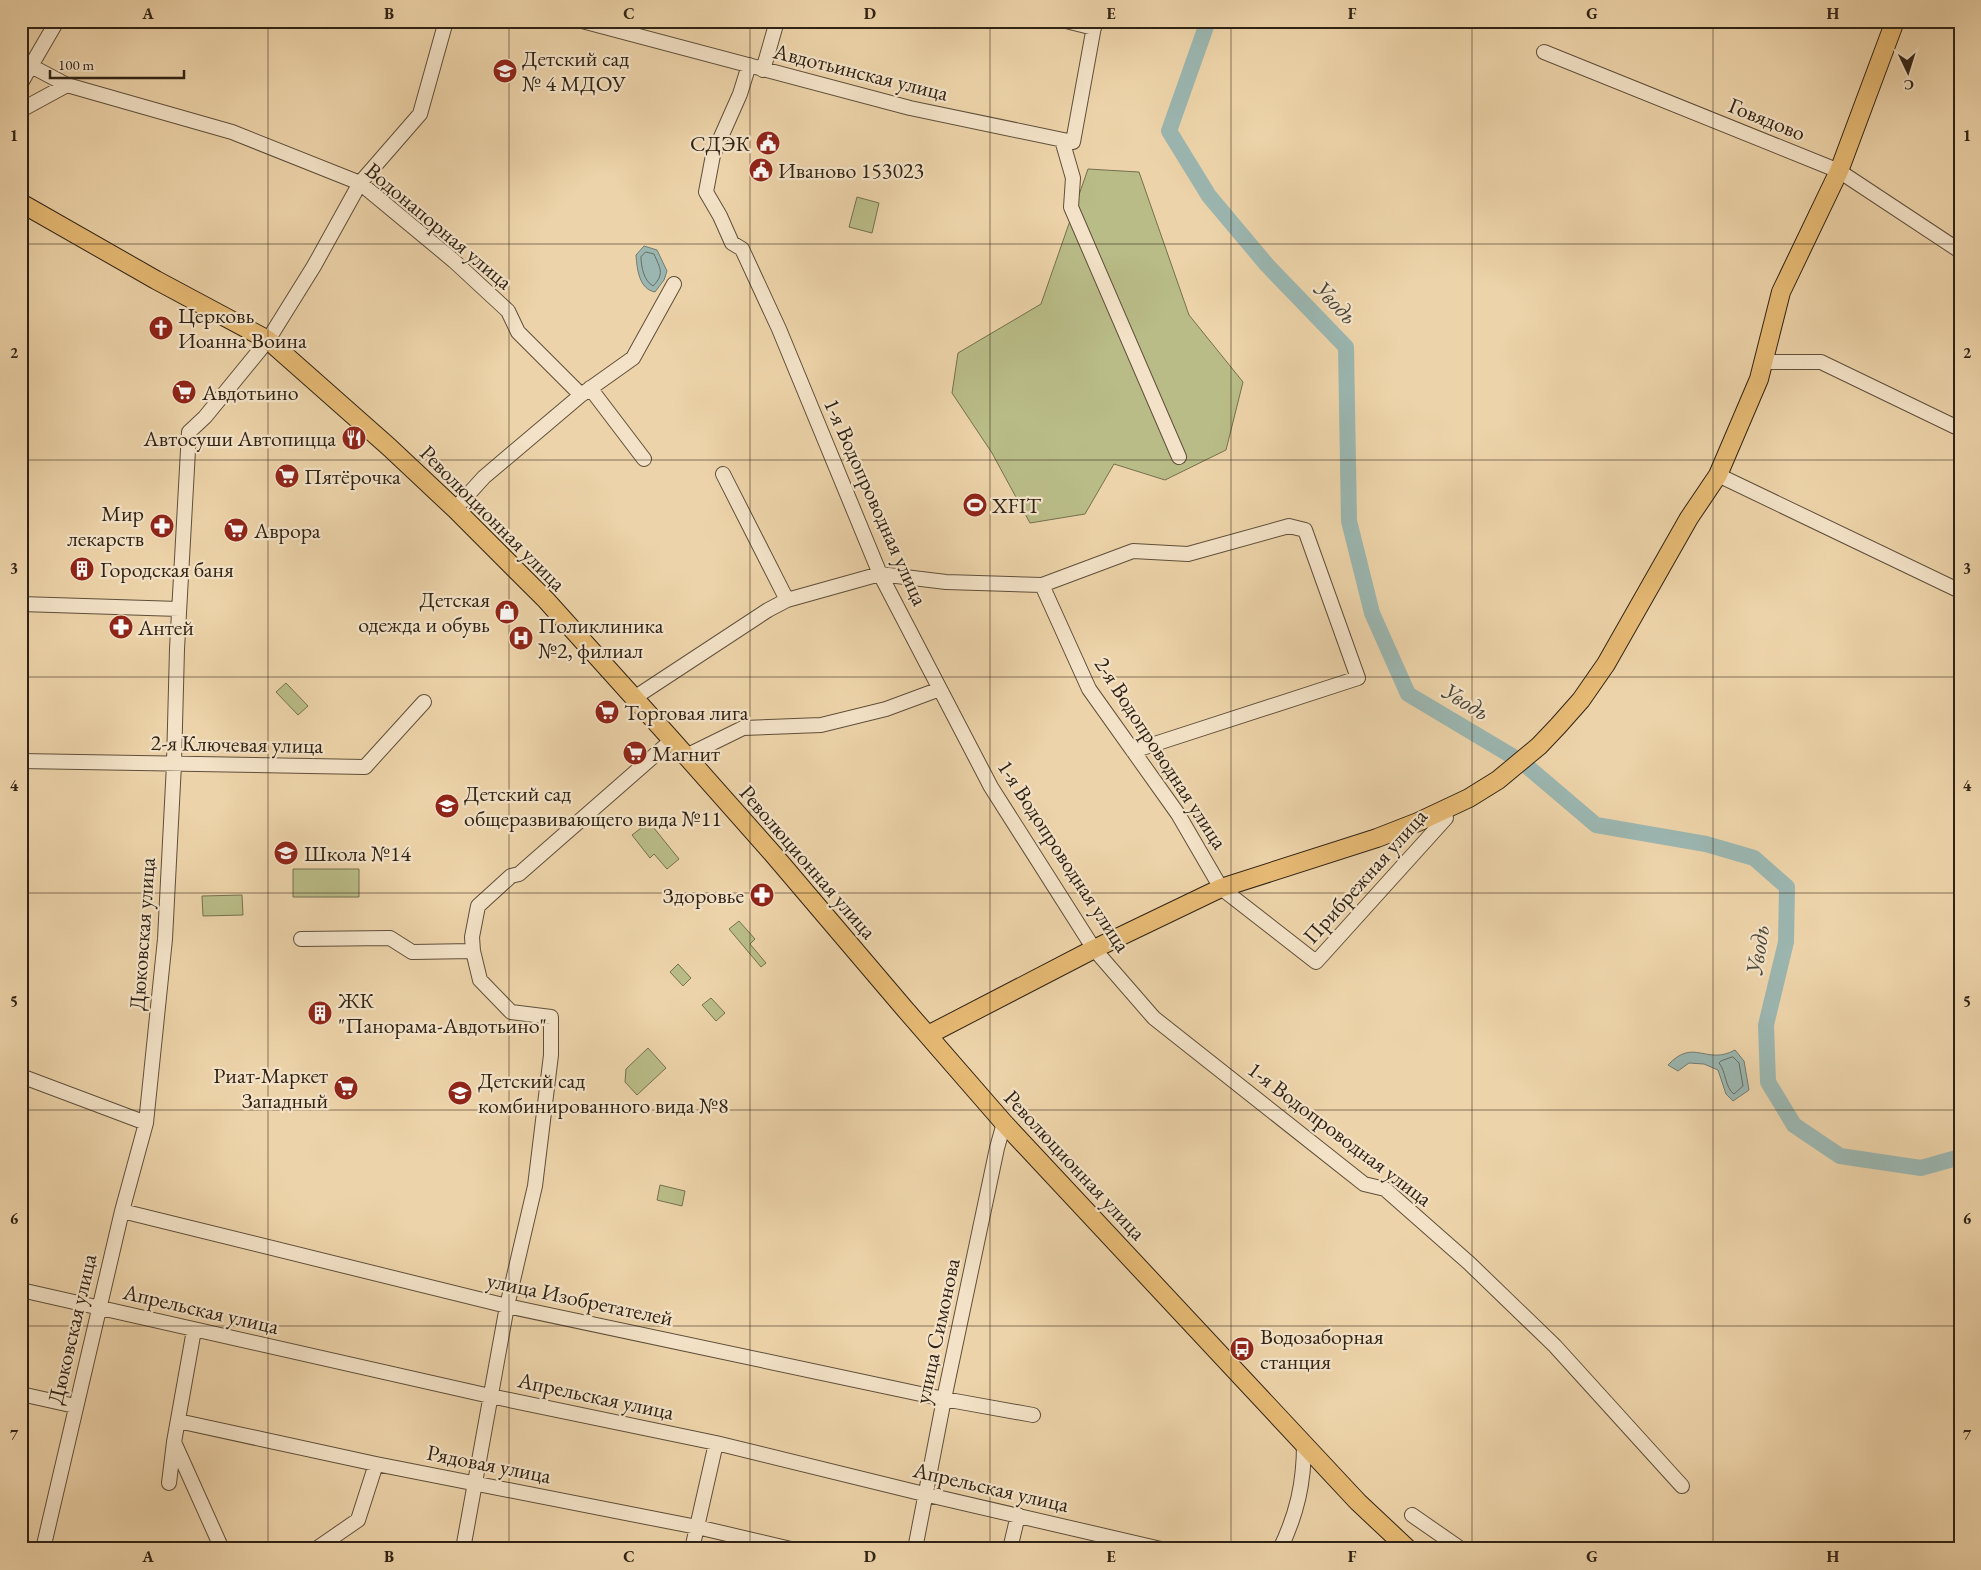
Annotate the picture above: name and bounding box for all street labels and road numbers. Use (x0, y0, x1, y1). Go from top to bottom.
street label: Авдотьинская улица (770, 36, 952, 108)
street label: Говядово (1724, 90, 1810, 148)
street label: Водонапорная улица (359, 156, 519, 296)
street label: 1-я Водопроводная улица (817, 394, 935, 610)
street label: Революционная улица (414, 439, 573, 598)
street label: 2-я Водопроводная улица (1088, 651, 1234, 855)
street label: 2-я Ключевая улица (150, 728, 324, 760)
street label: 1-я Водопроводная улица (991, 754, 1137, 958)
street label: Революционная улица (733, 779, 883, 945)
street label: Прибрежная улица (1296, 802, 1434, 950)
street label: Дюковская улица (122, 856, 162, 1012)
street label: 1-я Водопроводная улица (1242, 1055, 1438, 1213)
street label: Революционная улица (998, 1084, 1152, 1247)
street label: Дюковская улица (41, 1251, 103, 1407)
street label: улица Симонова (907, 1255, 967, 1406)
street label: улица Изобретателей (484, 1265, 676, 1333)
street label: Апрельская улица (119, 1277, 282, 1341)
street label: Апрельская улица (514, 1365, 677, 1427)
street label: Рядовая улица (424, 1438, 554, 1490)
street label: Апрельская улица (909, 1455, 1072, 1519)

